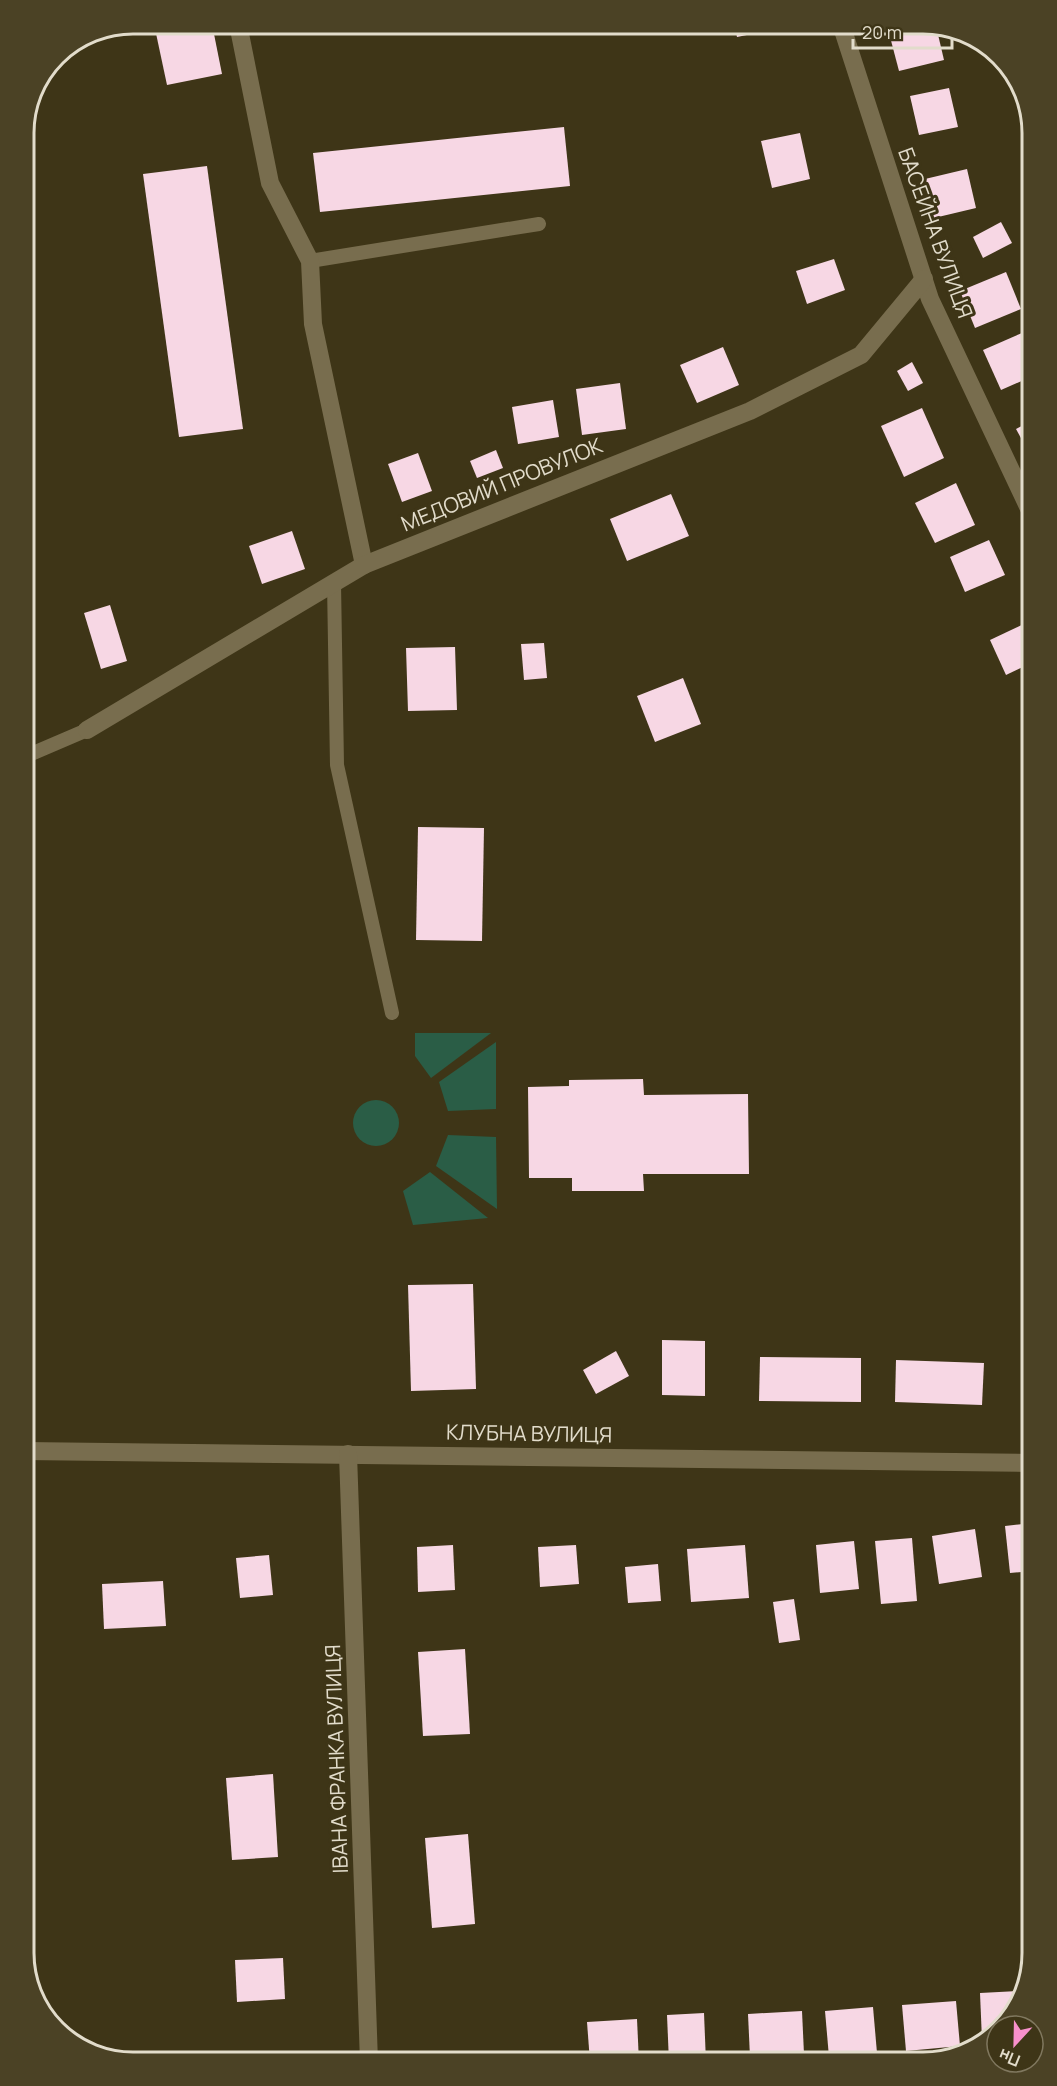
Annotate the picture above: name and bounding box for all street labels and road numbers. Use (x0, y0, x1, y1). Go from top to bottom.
street label: БАСЕЙНА ВУЛИЦЯ (892, 143, 980, 322)
street label: МЕДОВИЙ ПРОВУЛОК (397, 431, 607, 537)
street label: КЛУБНА ВУЛИЦЯ (446, 1418, 612, 1448)
street label: ІВАНА ФРАНКА ВУЛИЦЯ (318, 1644, 354, 1874)

